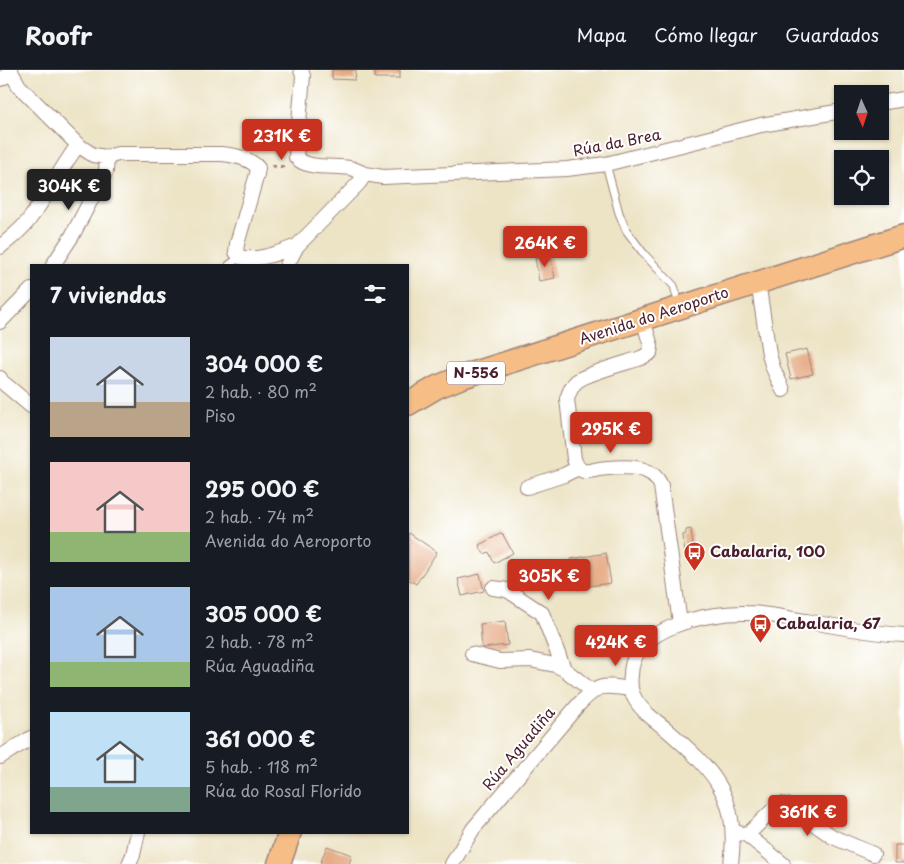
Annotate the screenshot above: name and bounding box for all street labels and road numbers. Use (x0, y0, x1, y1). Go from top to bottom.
street label: Rúa da Brea (571, 122, 663, 161)
street label: Avenida do Aeroporto (576, 280, 731, 350)
road number: N-556 (447, 362, 505, 384)
street label: Rúa Aguadiña (476, 701, 560, 795)

